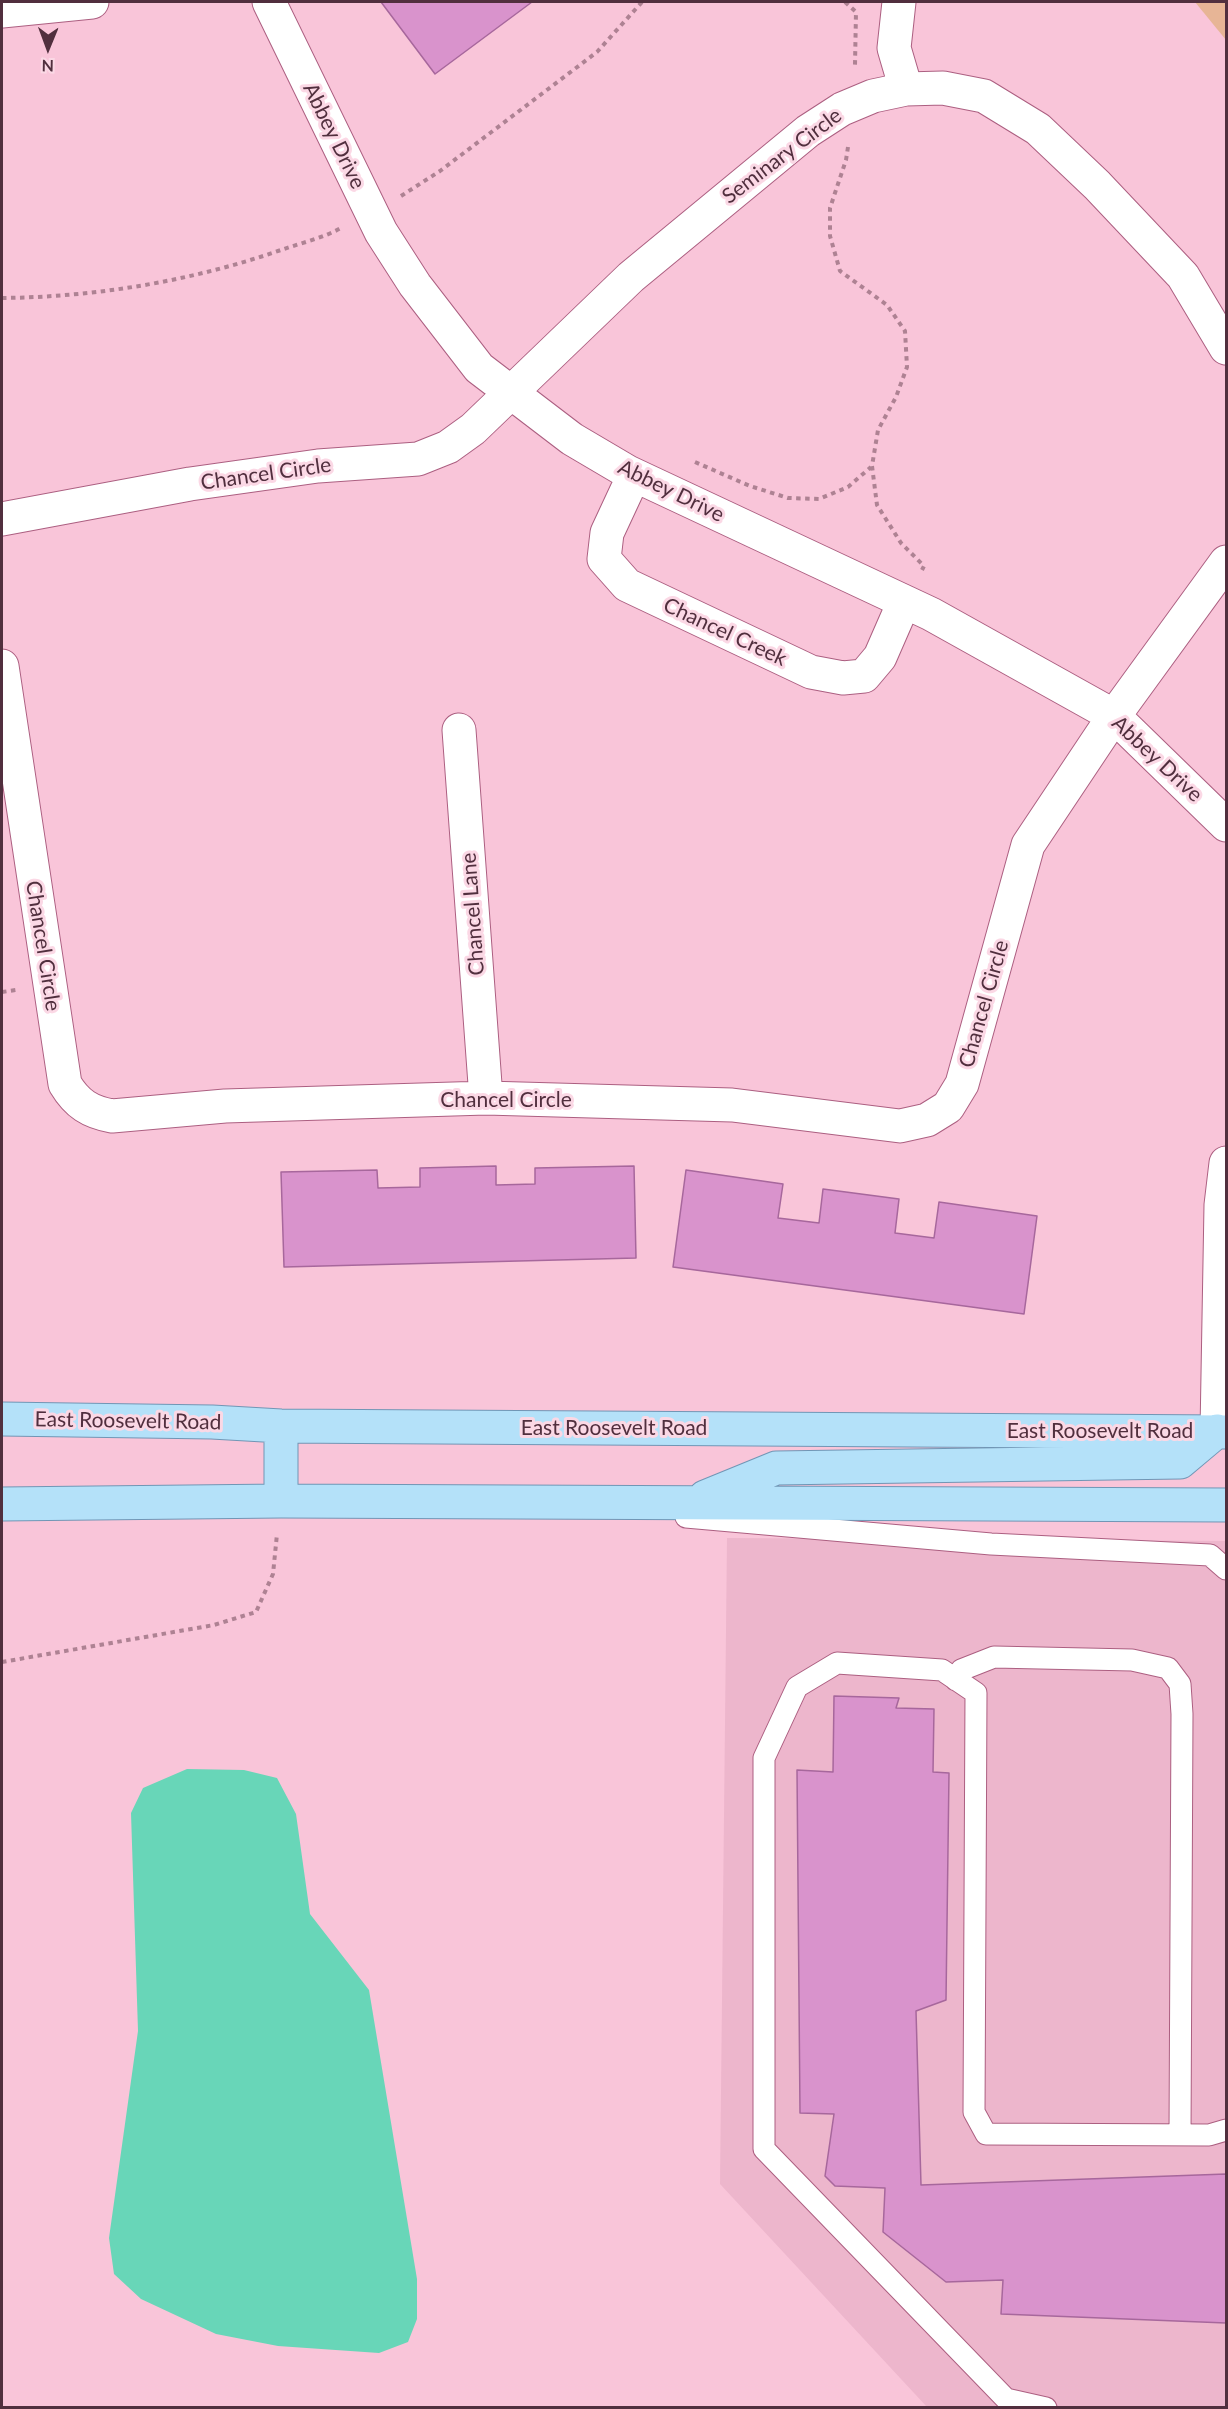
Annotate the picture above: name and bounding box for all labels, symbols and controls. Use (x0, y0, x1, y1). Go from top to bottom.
north arrow (18, 18, 78, 78)
text: N (41, 57, 54, 76)
street label: Abbey Drive (298, 79, 370, 193)
street label: Seminary Circle (717, 103, 847, 209)
street label: Chancel Circle (199, 452, 333, 496)
street label: Abbey Drive (614, 455, 728, 527)
street label: Chancel Creek (659, 592, 791, 672)
street label: Abbey Drive (1106, 711, 1208, 807)
street label: Chancel Lane (456, 852, 490, 976)
street label: Chancel Circle (20, 879, 66, 1013)
street label: Chancel Circle (954, 937, 1014, 1071)
street label: Chancel Circle (440, 1087, 572, 1113)
street label: East Roosevelt Road (34, 1407, 222, 1435)
street label: East Roosevelt Road (521, 1415, 707, 1441)
street label: East Roosevelt Road (1007, 1418, 1193, 1444)

